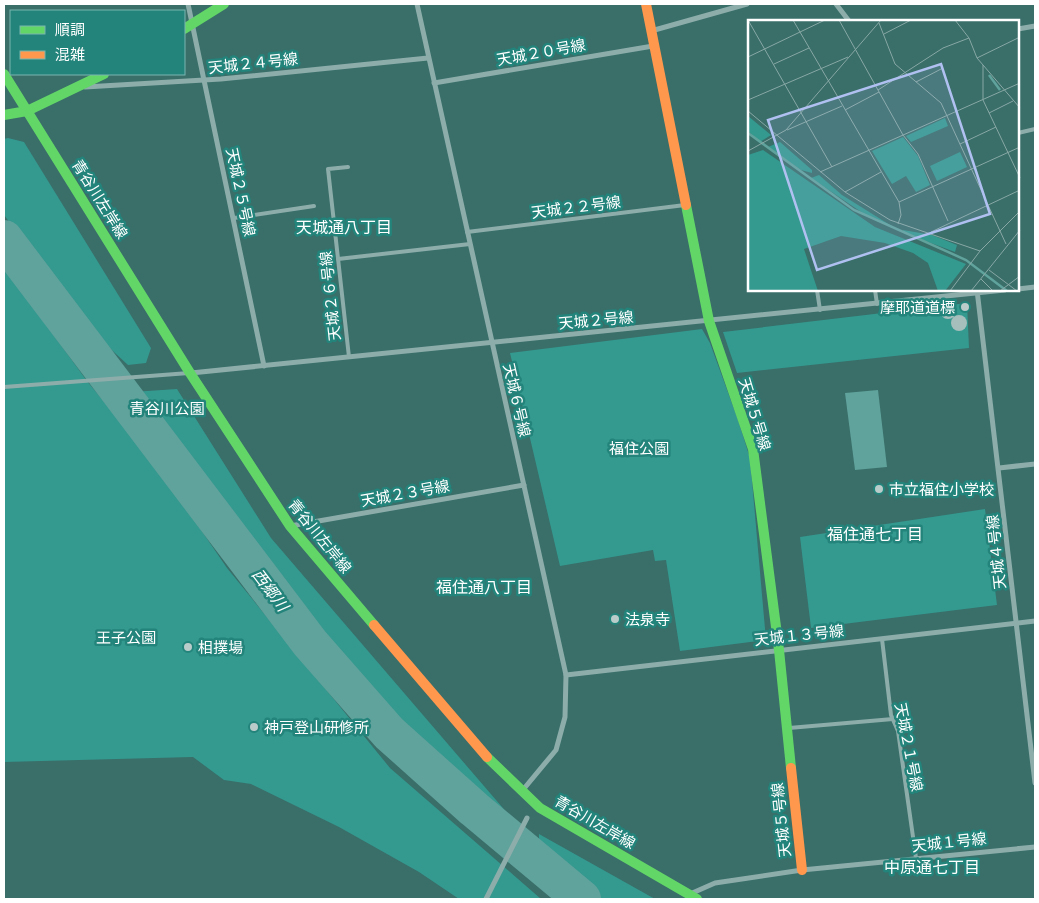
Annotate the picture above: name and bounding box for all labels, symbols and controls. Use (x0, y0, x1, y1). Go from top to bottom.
legend (10, 10, 185, 75)
text: 順調 (55, 20, 85, 39)
inset map (748, 20, 1019, 291)
street label: 天城２０号線 (495, 35, 587, 69)
text: 混雑 (55, 45, 85, 64)
street label: 天城２４号線 (207, 49, 299, 77)
street label: 天城２５号線 (222, 146, 260, 238)
street label: 青谷川左岸線 (68, 156, 132, 242)
street label: 天城２２号線 (530, 192, 622, 222)
district label: 天城通八丁目 (296, 218, 392, 237)
street label: 天城２６号線 (316, 250, 344, 342)
place label: 摩耶道道標 (880, 298, 955, 317)
marker: 摩耶道道標 (959, 301, 971, 313)
street label: 天城２号線 (558, 307, 634, 333)
street label: 天城６号線 (499, 361, 535, 439)
street label: 天城５号線 (735, 375, 775, 453)
park label: 青谷川公園 (129, 399, 205, 418)
park label: 福住公園 (609, 439, 669, 458)
street label: 天城２３号線 (359, 476, 451, 510)
place label: 市立福住小学校 (889, 480, 994, 499)
marker: 市立福住小学校 (873, 483, 885, 495)
street label: 青谷川左岸線 (284, 495, 356, 577)
street label: 天城４号線 (983, 514, 1009, 590)
district label: 福住通七丁目 (827, 525, 923, 544)
water label: 西郷川 (248, 565, 293, 616)
district label: 福住通八丁目 (436, 578, 532, 597)
place label: 法泉寺 (625, 610, 670, 629)
marker: 法泉寺 (609, 613, 621, 625)
street label: 天城１３号線 (753, 621, 845, 649)
park label: 王子公園 (96, 628, 156, 647)
place label: 相撲場 (198, 638, 243, 657)
marker: 相撲場 (182, 641, 194, 653)
street label: 天城２１号線 (891, 701, 927, 793)
place label: 神戸登山研修所 (264, 718, 369, 737)
marker: 神戸登山研修所 (248, 721, 260, 733)
street label: 天城５号線 (768, 782, 794, 858)
street label: 青谷川左岸線 (551, 791, 639, 853)
street label: 天城１号線 (911, 829, 987, 855)
district label: 中原通七丁目 (884, 858, 980, 877)

